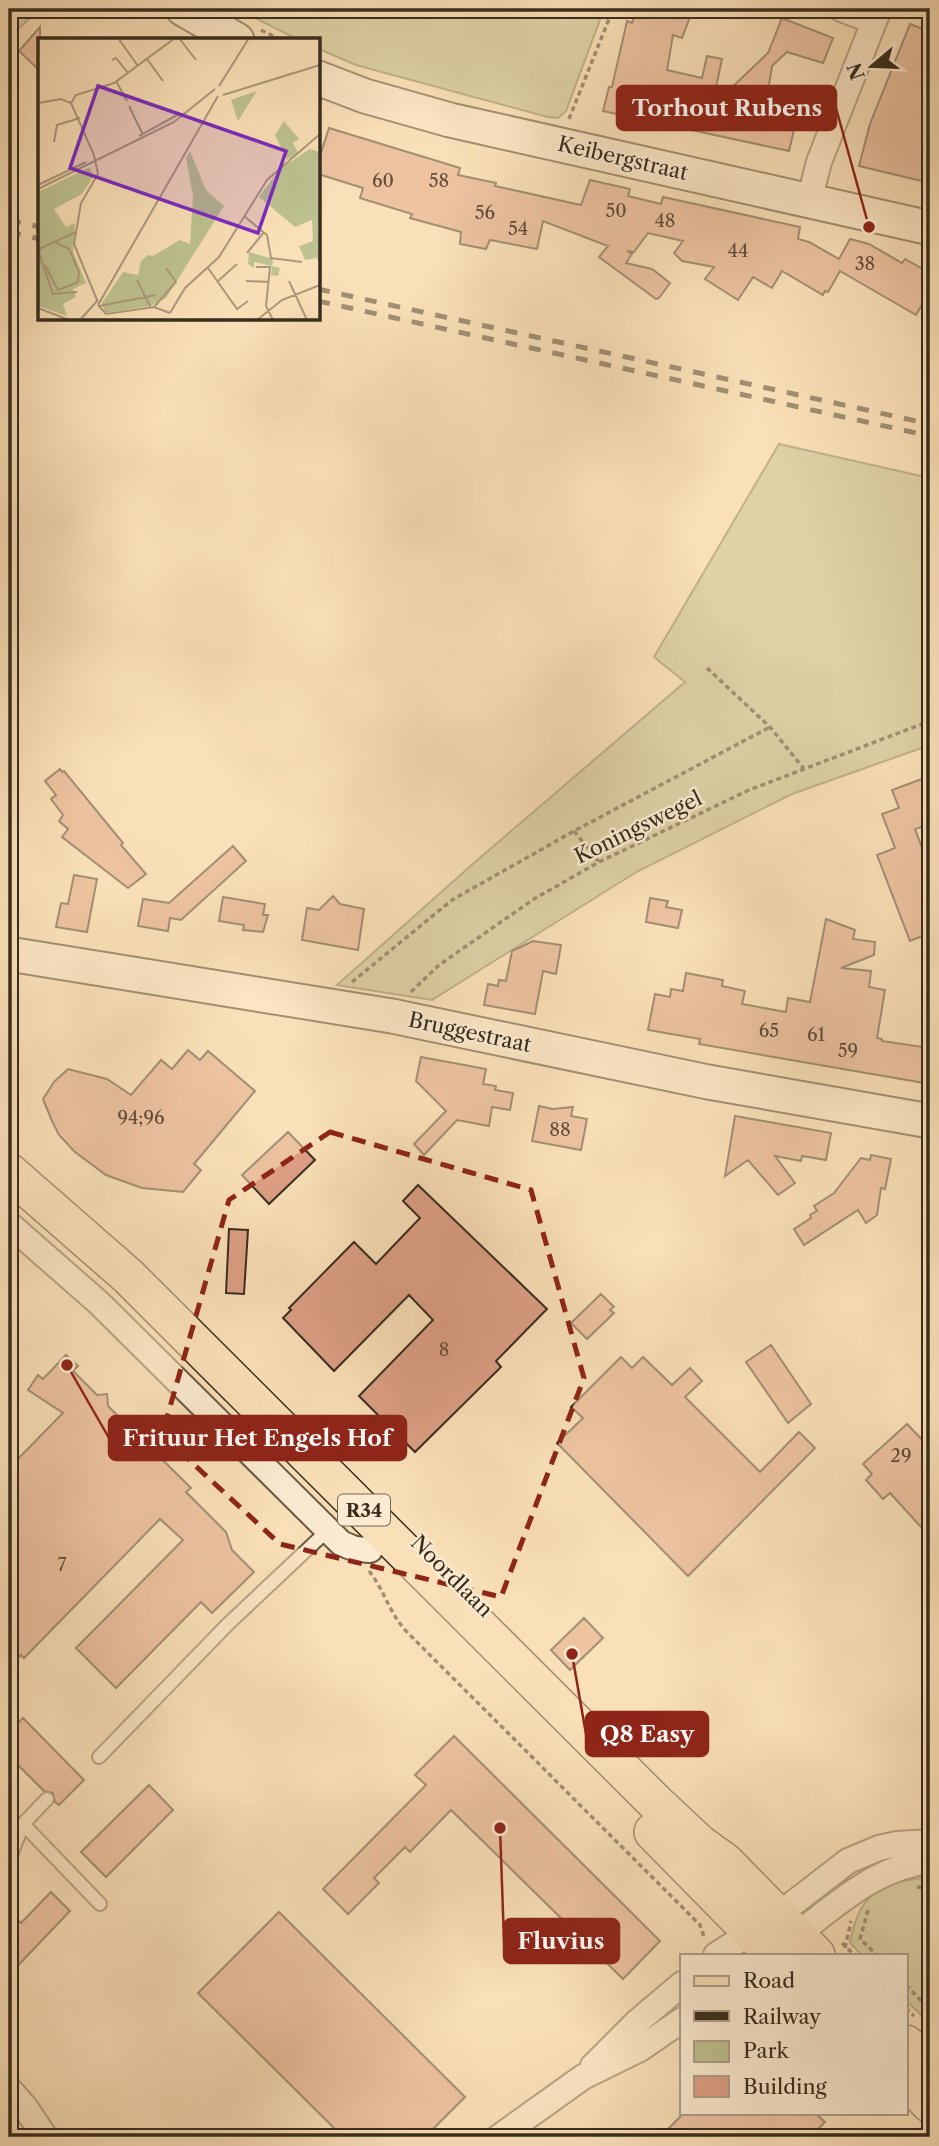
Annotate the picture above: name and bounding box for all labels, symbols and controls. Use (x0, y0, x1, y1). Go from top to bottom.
north arrow (838, 32, 908, 102)
inset map (38, 38, 320, 320)
text: N (843, 60, 870, 83)
callout: Torhout Rubens (617, 86, 836, 130)
text: Torhout Rubens (632, 94, 822, 122)
street label: Keibergstraat (555, 131, 691, 185)
house number: 60 (372, 170, 394, 192)
house number: 58 (429, 170, 449, 192)
house number: 50 (605, 200, 627, 222)
house number: 56 (475, 202, 495, 224)
house number: 48 (654, 210, 676, 232)
house number: 54 (508, 218, 528, 240)
house number: 44 (728, 240, 748, 262)
house number: 38 (855, 253, 875, 275)
street label: Koningswegel (570, 785, 706, 869)
street label: Bruggestraat (406, 1007, 534, 1057)
house number: 65 (759, 1020, 779, 1042)
house number: 61 (807, 1024, 825, 1046)
house number: 59 (838, 1040, 858, 1062)
house number: 94;96 (117, 1107, 165, 1129)
house number: 88 (549, 1119, 571, 1141)
house number: 8 (439, 1339, 449, 1361)
callout: Frituur Het Engels Hof (109, 1416, 406, 1460)
text: Frituur Het Engels Hof (123, 1424, 395, 1452)
house number: 29 (891, 1445, 911, 1467)
road number: R34 (338, 1494, 390, 1526)
street label: Noordlaan (406, 1530, 498, 1622)
house number: 7 (58, 1554, 67, 1576)
callout: Q8 Easy (586, 1712, 708, 1756)
text: Q8 Easy (600, 1720, 695, 1748)
callout: Fluvius (504, 1919, 619, 1963)
text: Fluvius (518, 1927, 604, 1955)
legend (680, 1954, 908, 2114)
text: Road (743, 1968, 795, 1993)
text: Railway (743, 2004, 821, 2029)
text: Park (743, 2038, 789, 2063)
text: Building (743, 2074, 828, 2099)

